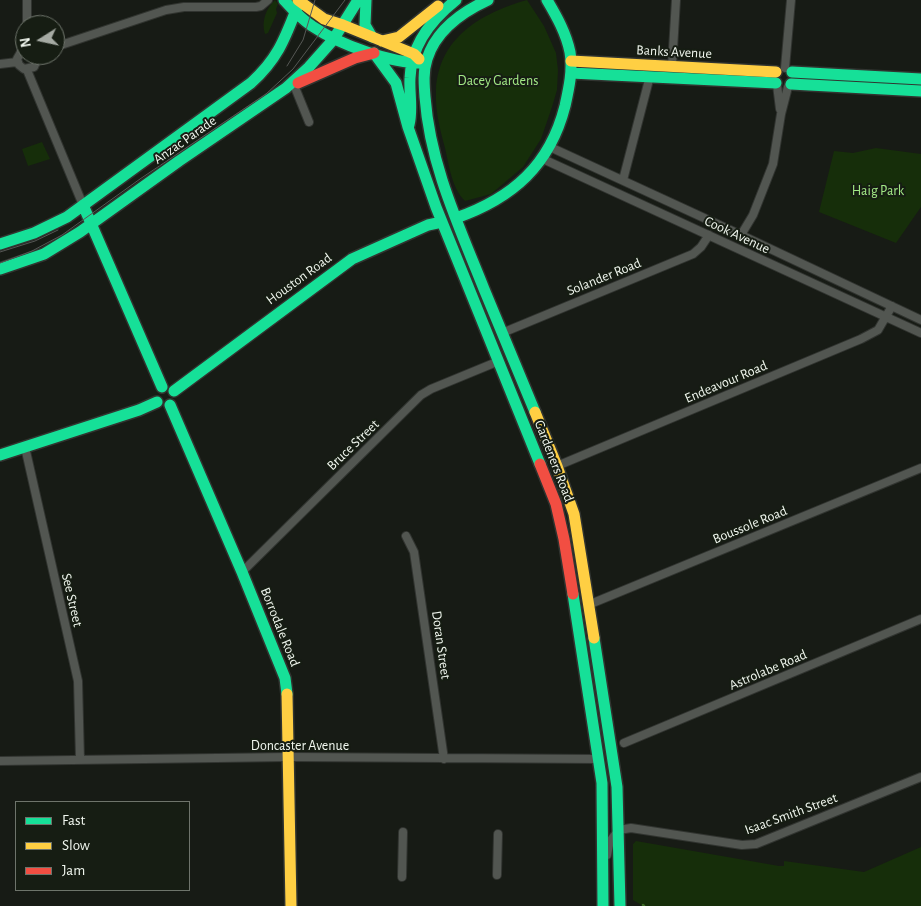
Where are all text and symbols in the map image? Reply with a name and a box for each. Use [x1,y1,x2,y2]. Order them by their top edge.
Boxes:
north arrow [15,15,65,65]
text: N [18,36,34,48]
street label: Banks Avenue [636,42,712,62]
park label: Dacey Gardens [458,73,538,89]
street label: Anzac Parade [150,112,220,168]
park label: Haig Park [852,183,904,199]
street label: Cook Avenue [702,213,772,257]
street label: Houston Road [263,250,335,308]
street label: Solander Road [564,254,644,300]
street label: Endeavour Road [682,357,770,407]
street label: Bruce Street [323,416,383,474]
street label: Gardeners Road [531,418,577,504]
street label: Boussole Road [710,502,790,548]
street label: See Street [58,572,86,628]
street label: Borrodale Road [257,585,303,669]
street label: Doran Street [428,610,454,680]
street label: Astrolabe Road [727,646,809,694]
street label: Doncaster Avenue [251,738,349,754]
street label: Isaac Smith Street [742,789,840,839]
legend [15,801,190,891]
text: Fast [62,813,85,828]
text: Slow [62,838,90,853]
text: Jam [62,863,85,878]

